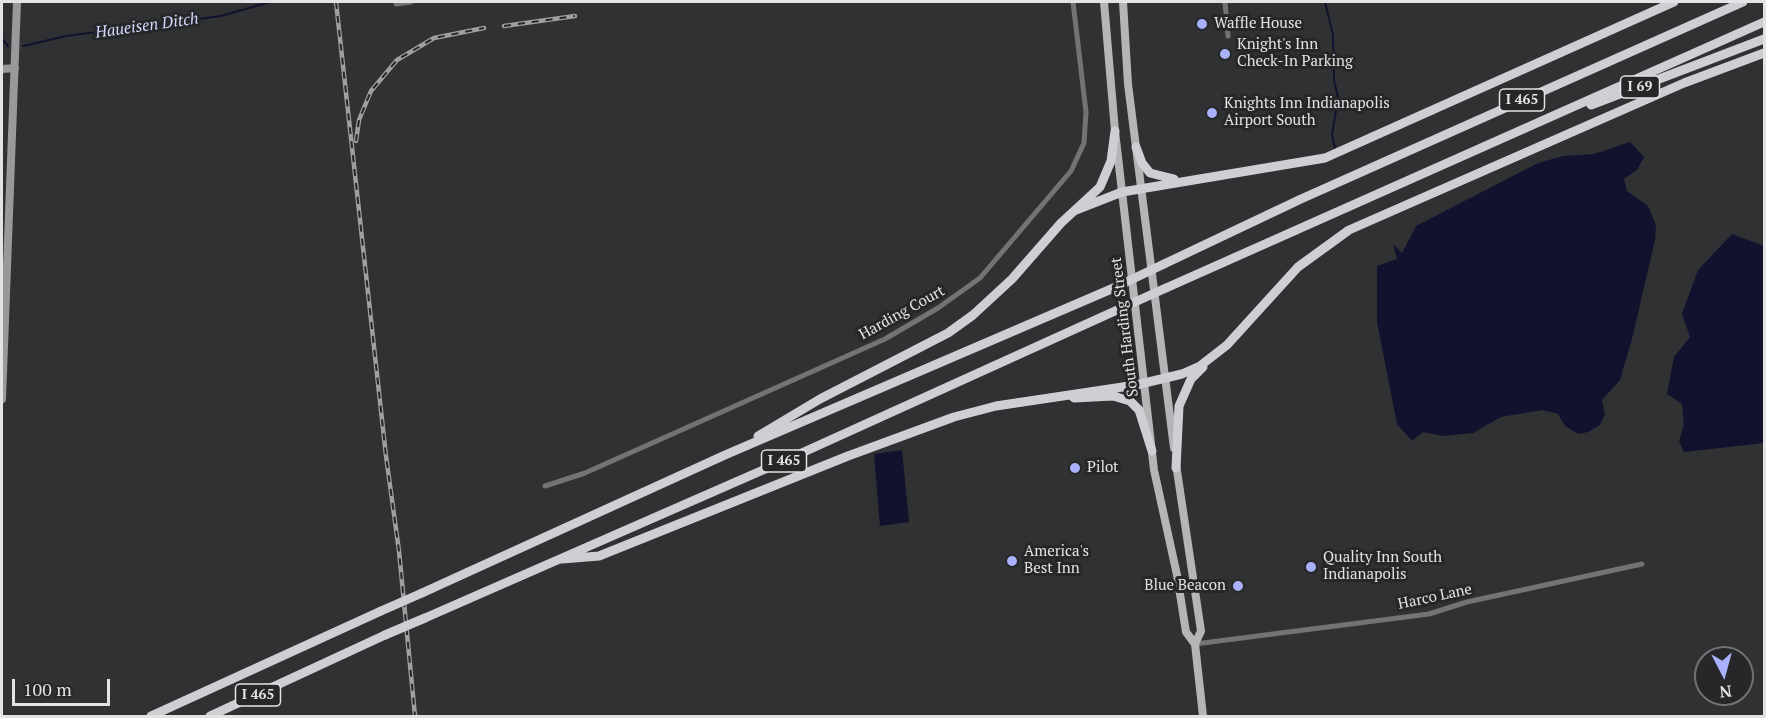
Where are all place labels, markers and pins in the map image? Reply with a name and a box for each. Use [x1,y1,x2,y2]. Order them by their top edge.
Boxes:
place label: Waffle House [1214,15,1302,33]
marker: Waffle House [1195,17,1209,31]
place label: Knight's Inn Check-In Parking [1237,36,1353,71]
marker: Knight's Inn Check-In Parking [1218,47,1232,61]
place label: Knights Inn Indianapolis Airport South [1224,95,1390,130]
marker: Knights Inn Indianapolis Airport South [1205,106,1219,120]
place label: Pilot [1087,459,1119,477]
marker: Pilot [1068,461,1082,475]
place label: America's Best Inn [1024,543,1089,578]
place label: Quality Inn South Indianapolis [1323,549,1442,584]
marker: America's Best Inn [1005,554,1019,568]
marker: Quality Inn South Indianapolis [1304,560,1318,574]
place label: Blue Beacon [1144,577,1226,595]
marker: Blue Beacon [1231,579,1245,593]

